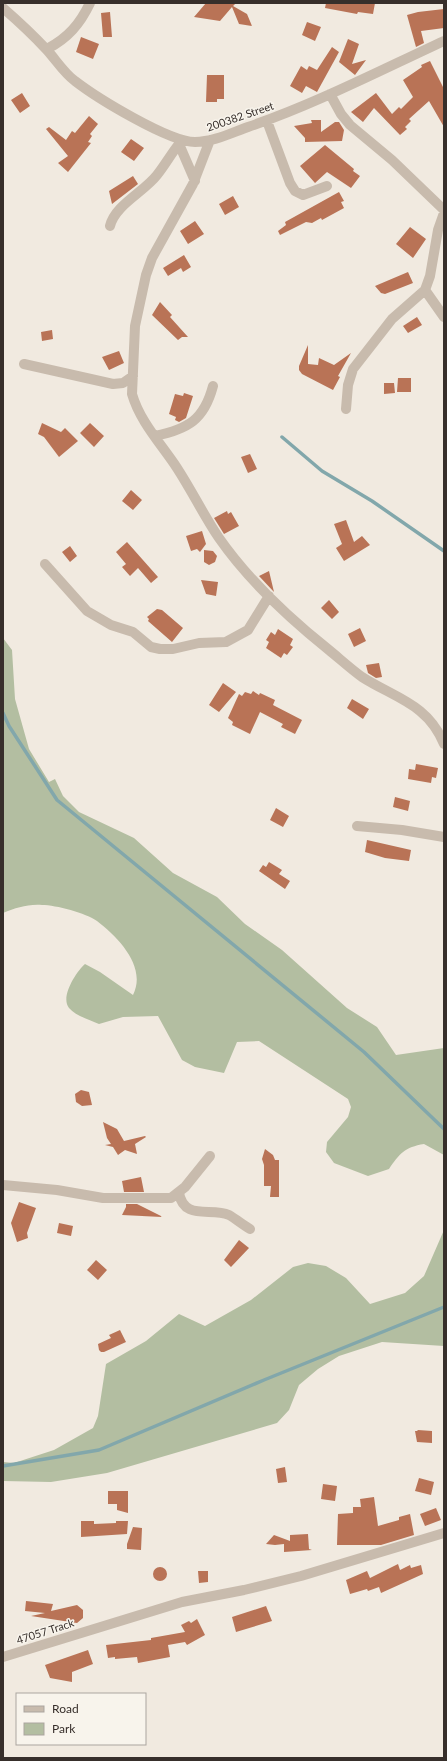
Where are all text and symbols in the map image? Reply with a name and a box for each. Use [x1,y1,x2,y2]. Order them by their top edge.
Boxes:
street label: 200382 Street [205,98,275,134]
street label: 47057 Track [15,1615,76,1646]
legend [16,1693,146,1745]
text: Road [52,1701,79,1716]
text: Park [52,1721,76,1736]

